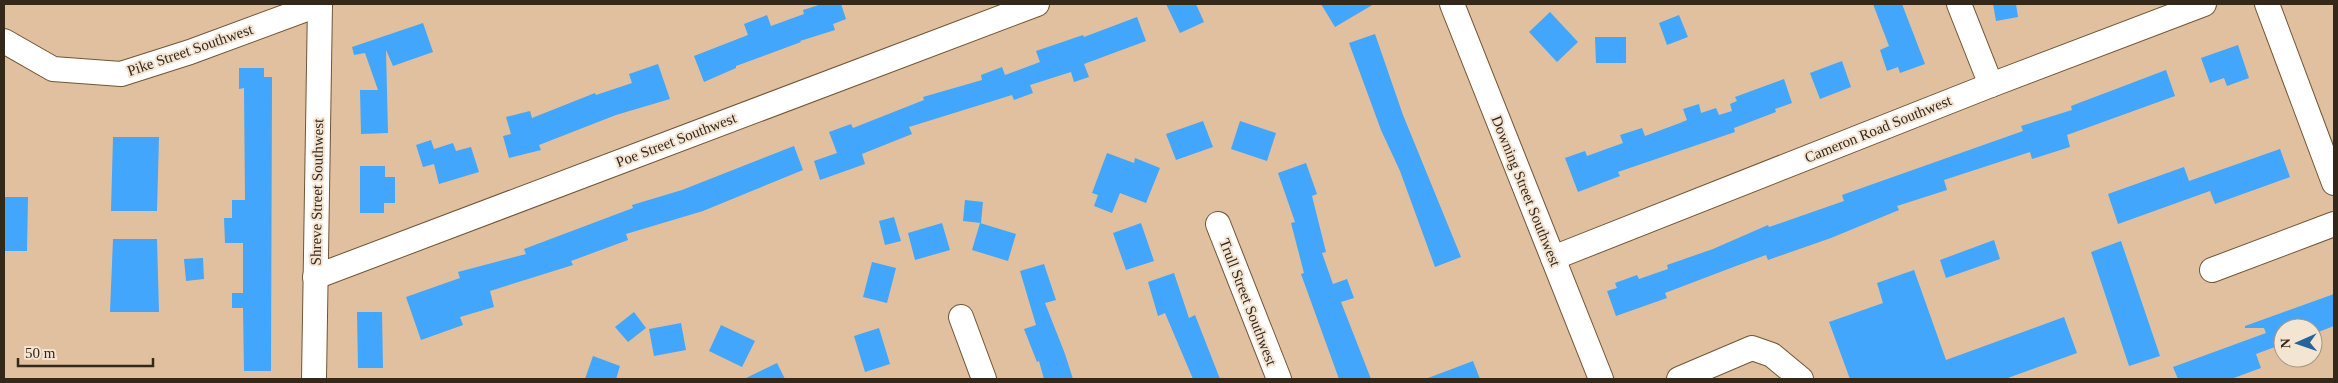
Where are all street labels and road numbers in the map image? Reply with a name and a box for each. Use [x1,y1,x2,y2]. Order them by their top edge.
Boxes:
street label: Pike Street Southwest [125,21,256,79]
street label: Cameron Road Southwest [1802,92,1954,166]
street label: Poe Street Southwest [614,109,739,170]
street label: Downing Street Southwest [1488,113,1564,269]
street label: Shreve Street Southwest [308,118,326,265]
street label: Trull Street Southwest [1216,236,1280,368]

